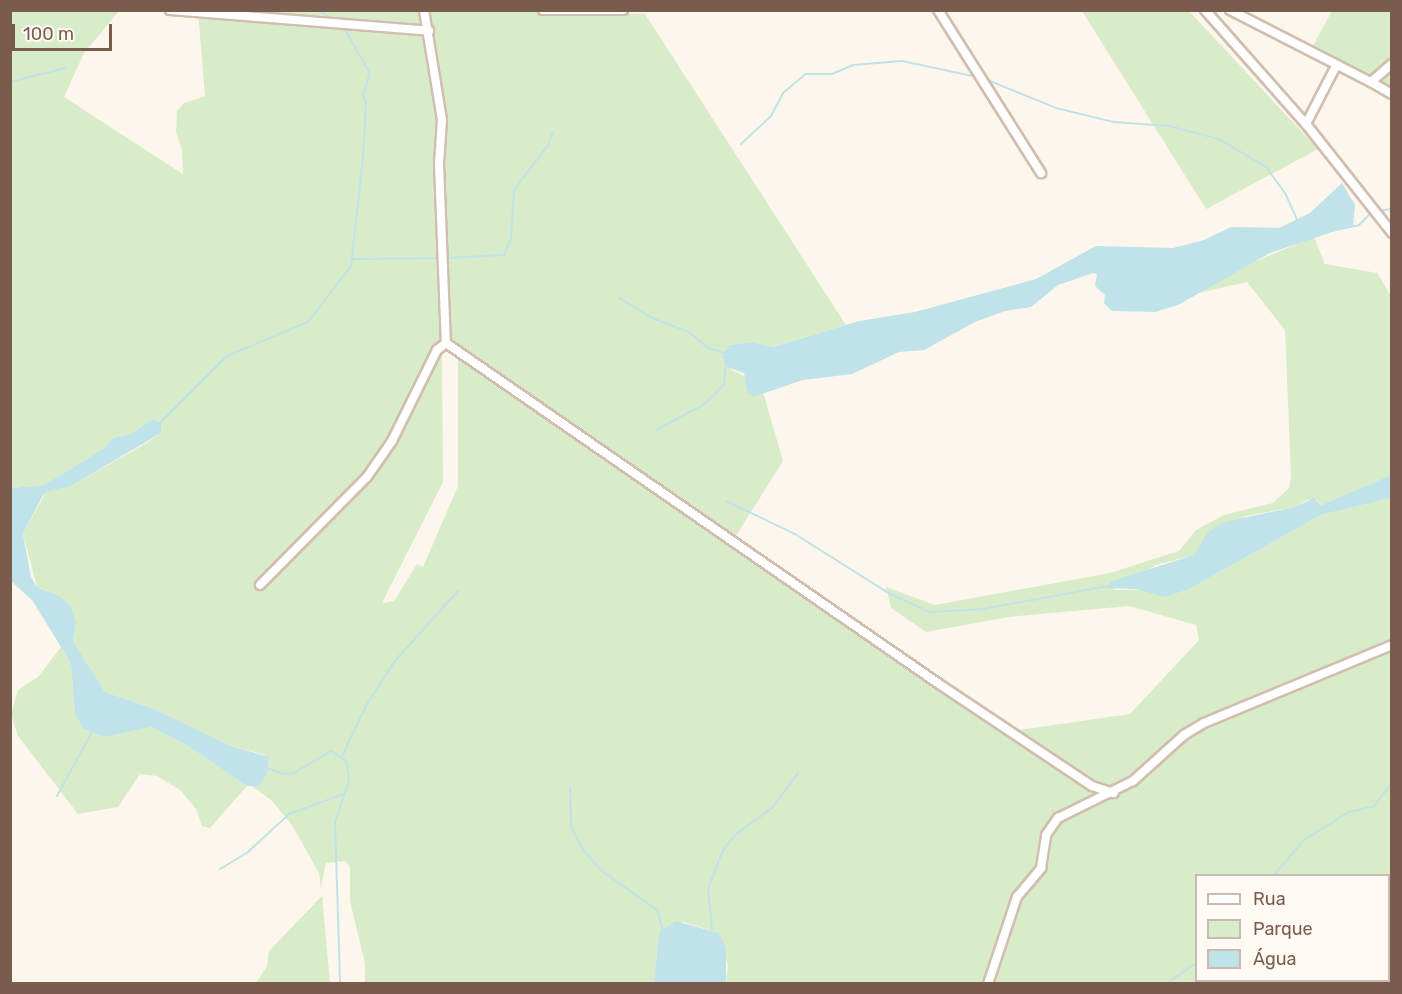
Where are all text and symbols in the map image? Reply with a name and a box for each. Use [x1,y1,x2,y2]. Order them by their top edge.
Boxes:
scale bar [15,12,116,50]
text: 100 m [23,23,74,45]
legend [1195,874,1390,982]
text: Rua [1253,888,1286,910]
text: Parque [1253,918,1313,940]
text: Água [1253,948,1296,970]

